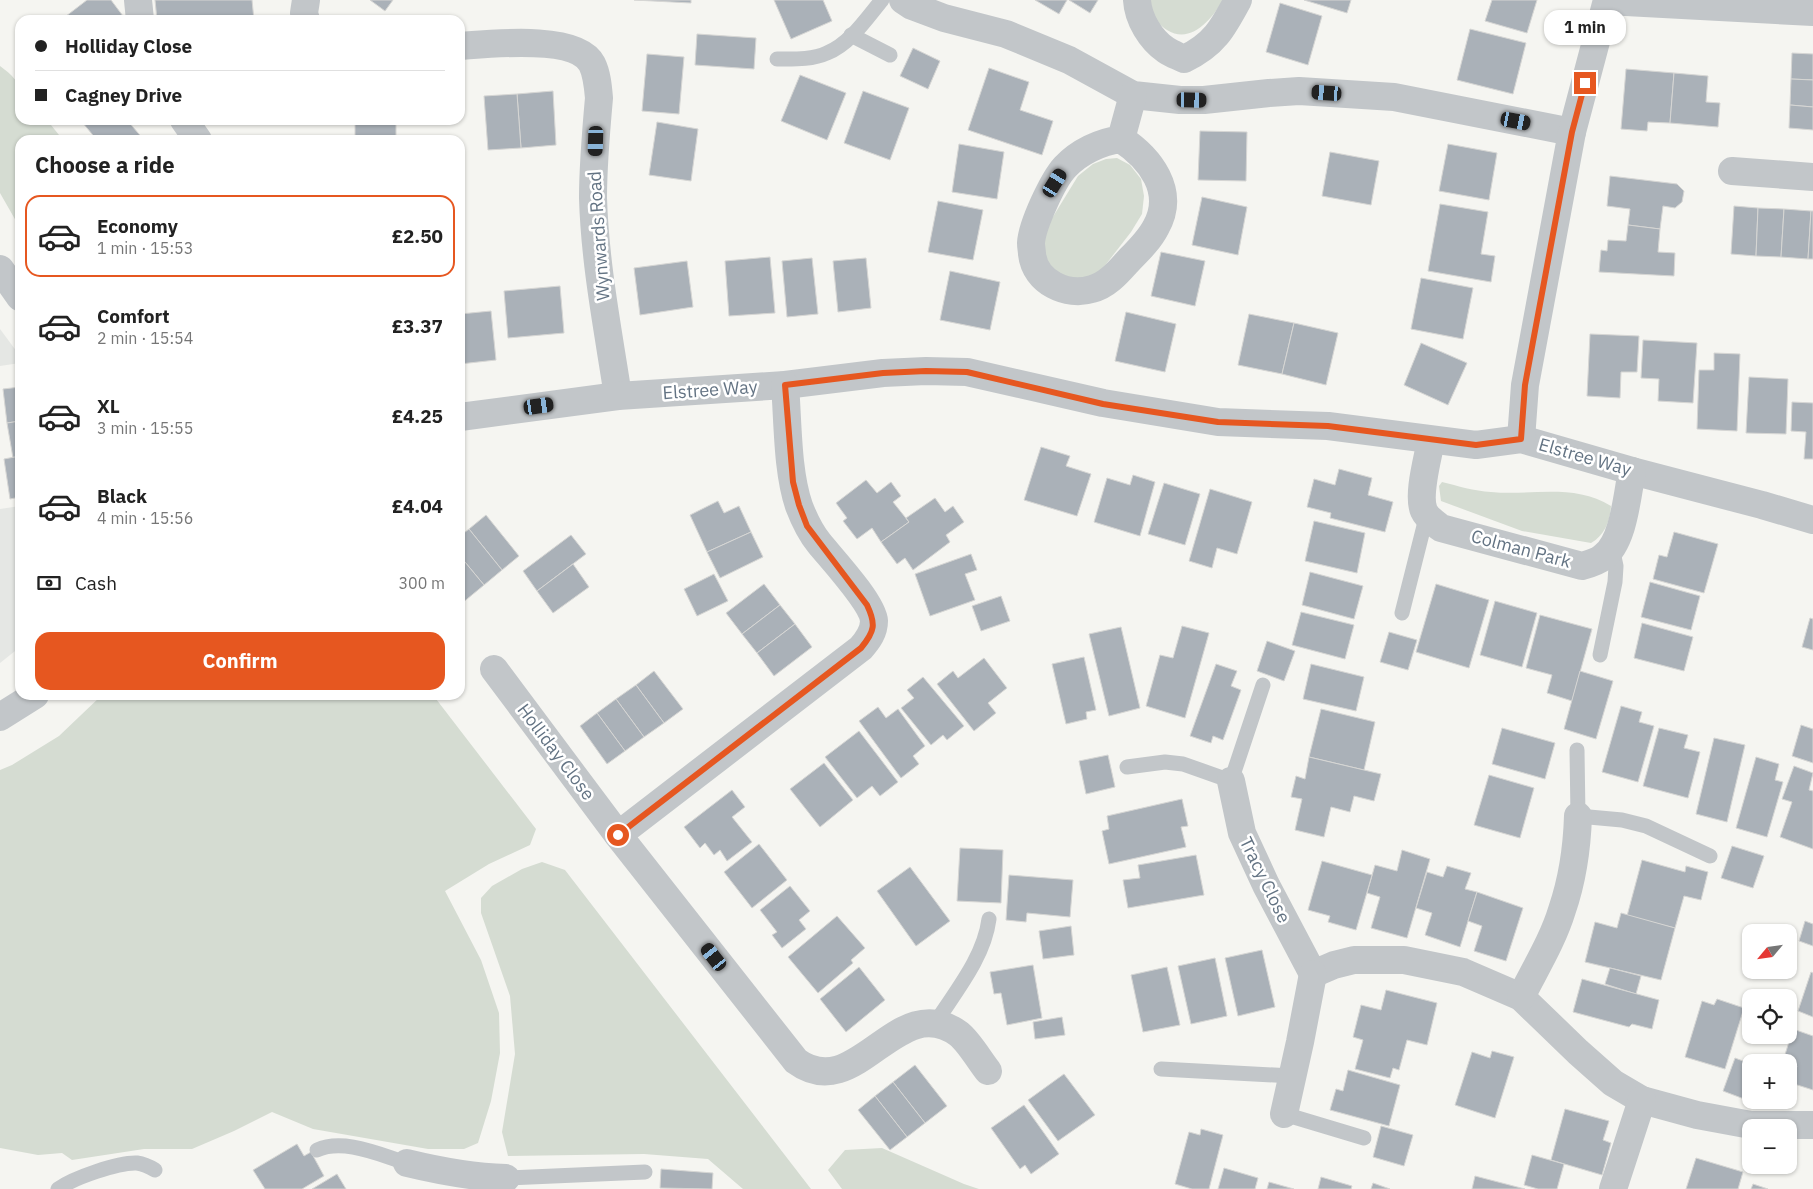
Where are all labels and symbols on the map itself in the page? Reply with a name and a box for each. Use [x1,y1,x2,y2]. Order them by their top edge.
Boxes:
callout: 1 min [1544,11,1626,46]
route end [1574,72,1596,94]
car [1311,84,1342,102]
car [1176,92,1207,108]
car [1499,111,1532,131]
car [587,126,604,156]
car [1040,166,1069,200]
street label: Wynwards Road [583,171,614,302]
street label: Elstree Way [662,375,758,404]
car [523,396,554,416]
street label: Elstree Way [1536,432,1634,481]
street label: Colman Park [1469,524,1574,573]
street label: Holliday Close [513,699,600,805]
route start [607,824,629,846]
street label: Tracy Close [1235,833,1296,927]
north arrow [1742,924,1798,979]
car [698,941,729,973]

